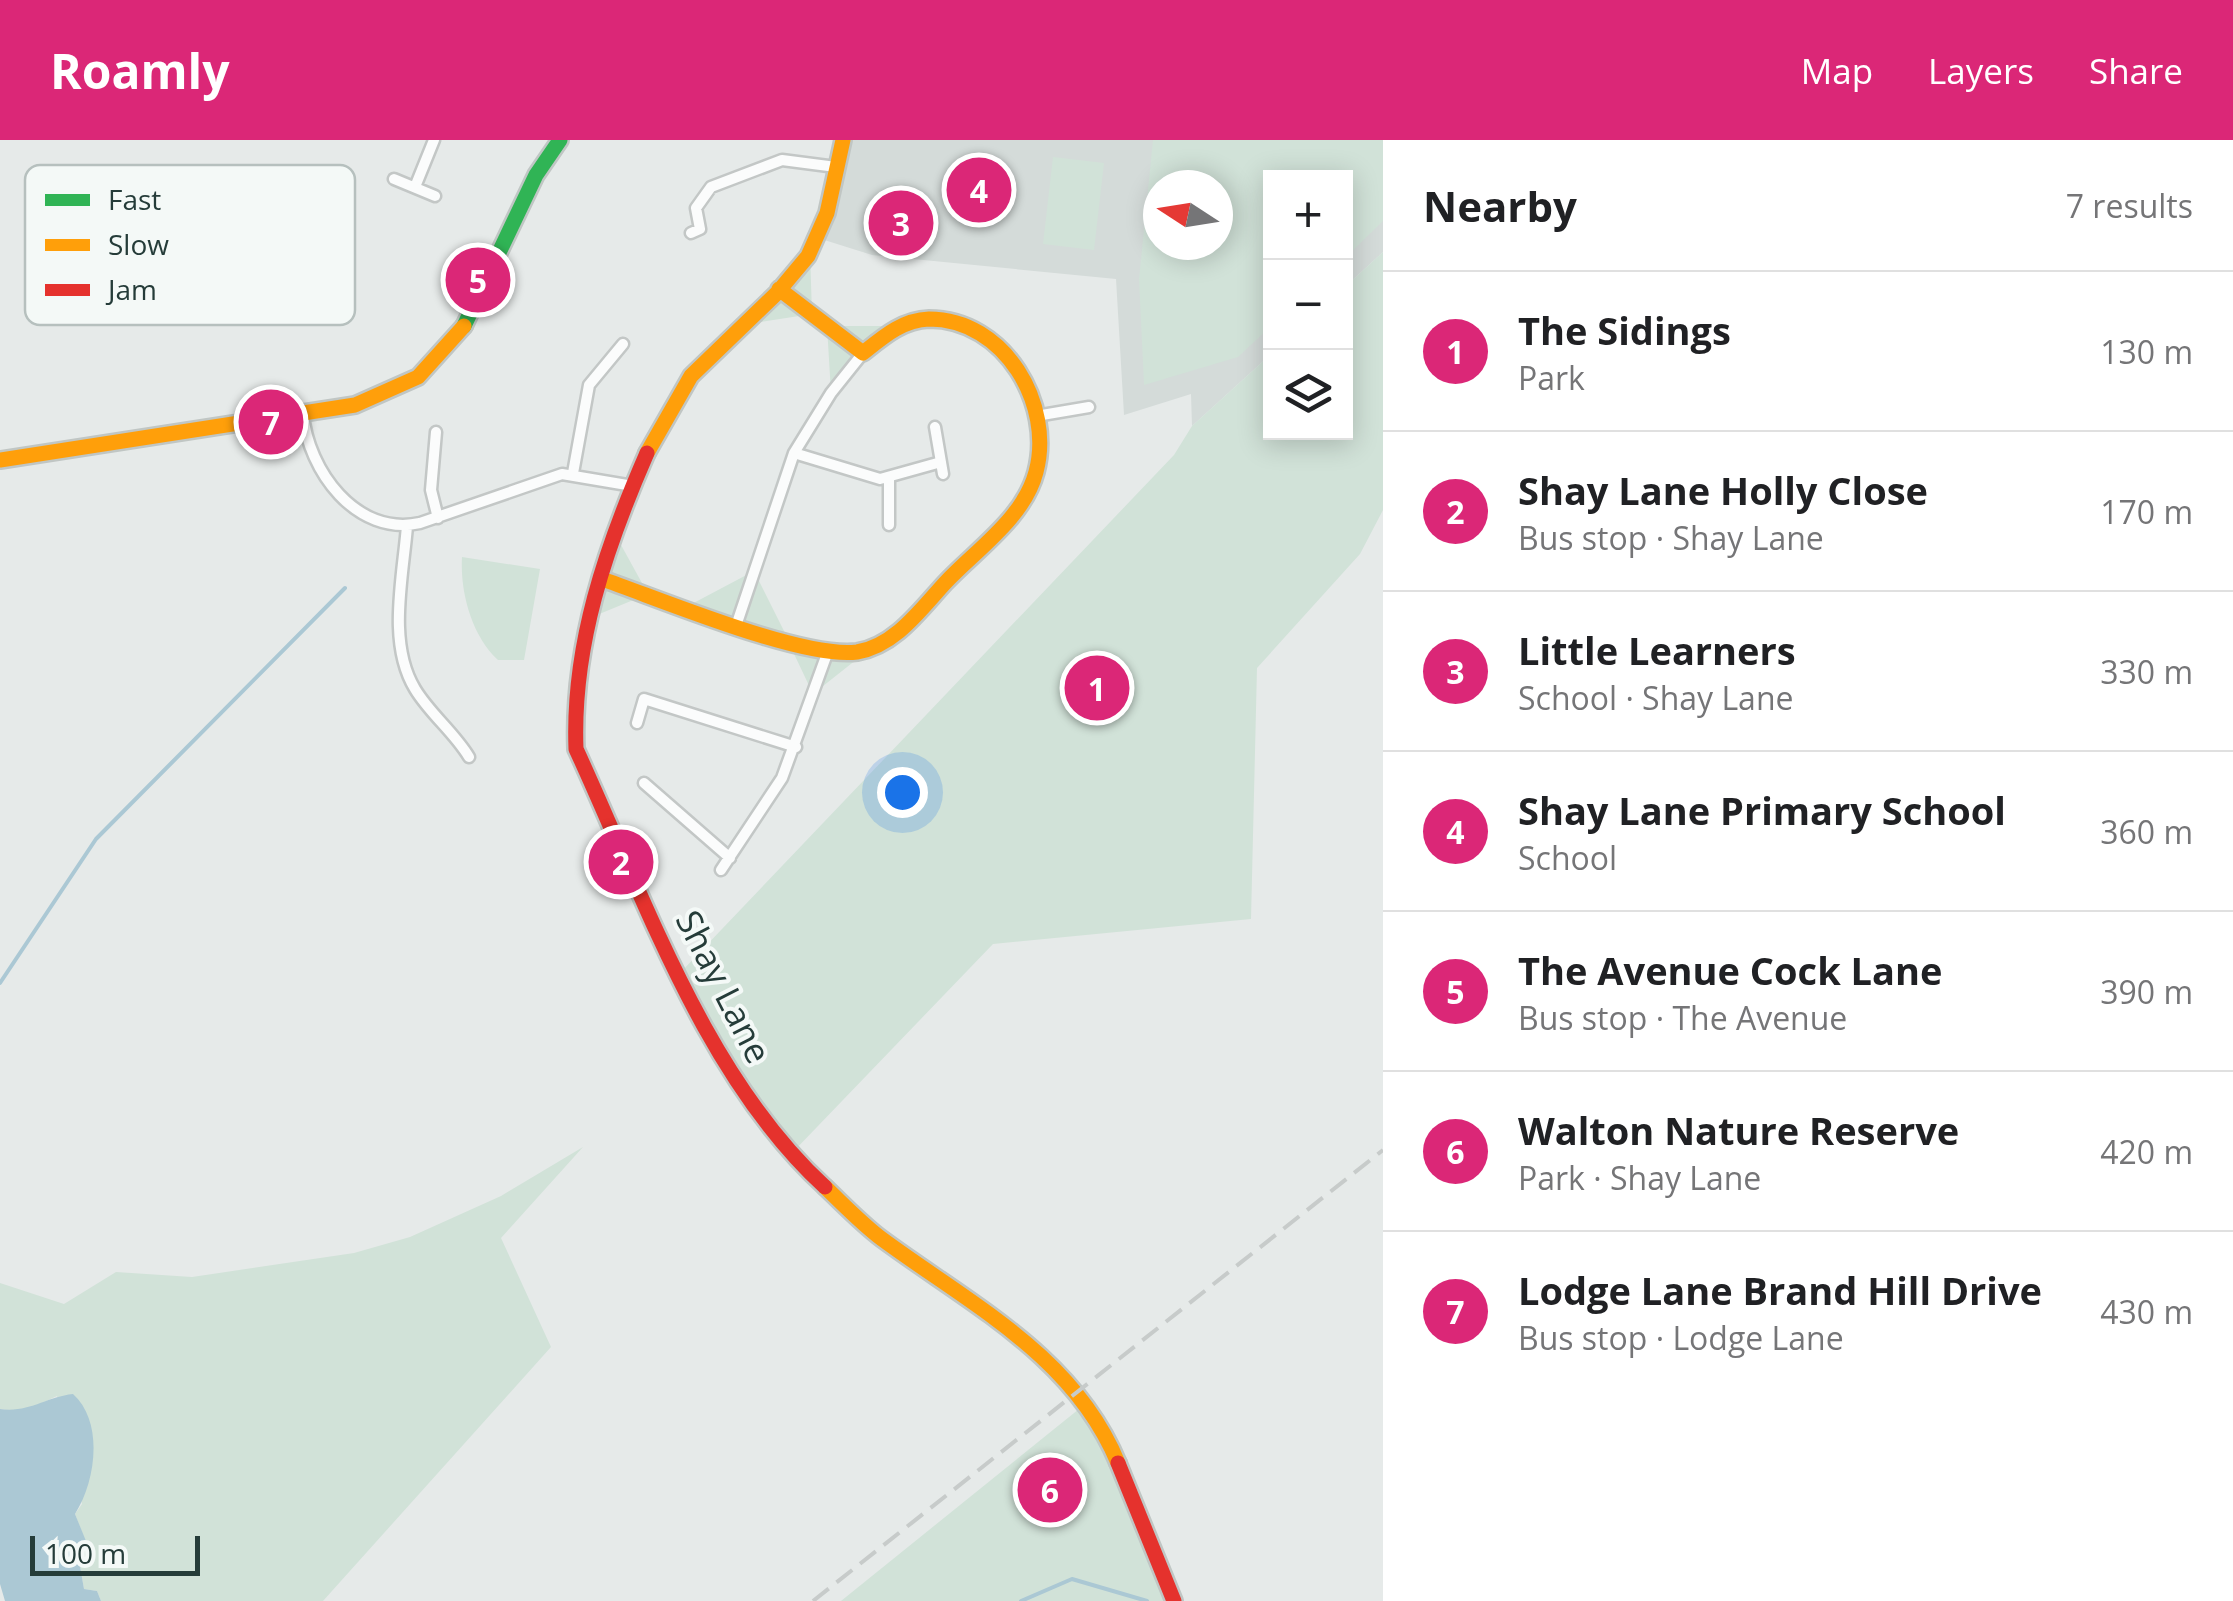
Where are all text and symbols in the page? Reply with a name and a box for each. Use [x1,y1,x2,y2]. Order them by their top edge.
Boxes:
text: Roamly [50,38,229,103]
text: Map [1801,47,1873,94]
text: Layers [1928,47,2034,94]
text: Share [2089,47,2183,94]
pin: 4 [946,152,1012,228]
legend [25,165,355,325]
north arrow [1143,170,1233,260]
map controls [1263,170,1353,440]
button: + [1263,170,1353,260]
text: Nearby [1423,177,1577,234]
text: Fast [108,180,161,218]
text: 7 results [2066,184,2193,227]
pin: 3 [868,186,934,260]
text: Slow [108,225,169,263]
pin: 5 [446,242,510,318]
button: − [1263,260,1353,350]
text: Jam [105,270,157,308]
text: The Sidings [1518,304,1731,356]
text: 1 [1446,330,1465,373]
text: 130 m [2100,330,2193,373]
button: layers [1263,350,1353,440]
text: Park [1518,356,1585,399]
pin: 7 [238,384,304,460]
text: Shay Lane Holly Close [1518,464,1928,516]
text: 2 [1446,490,1465,533]
text: 170 m [2100,490,2193,533]
text: Bus stop · Shay Lane [1518,516,1824,559]
text: Little Learners [1518,624,1796,676]
pin: 1 [1064,650,1130,726]
text: 3 [1446,650,1465,693]
text: 330 m [2100,650,2193,693]
text: School · Shay Lane [1518,676,1793,719]
your location [877,767,928,818]
text: Shay Lane Primary School [1518,784,2006,836]
text: 4 [1446,810,1465,853]
text: 360 m [2100,810,2193,853]
pin: 2 [588,824,654,900]
text: School [1518,836,1617,879]
street label: Shay Lane [666,902,783,1071]
text: The Avenue Cock Lane [1518,944,1942,996]
text: 5 [1446,970,1465,1013]
text: 390 m [2100,970,2193,1013]
text: Bus stop · The Avenue [1518,996,1847,1039]
text: Walton Nature Reserve [1518,1104,1959,1156]
text: 6 [1446,1130,1465,1173]
text: 420 m [2100,1130,2193,1173]
text: Park · Shay Lane [1518,1156,1761,1199]
text: Lodge Lane Brand Hill Drive [1518,1264,2042,1316]
text: 7 [1446,1290,1465,1333]
text: 430 m [2100,1290,2193,1333]
text: Bus stop · Lodge Lane [1518,1316,1844,1359]
pin: 6 [1018,1452,1082,1528]
scale bar [30,1531,200,1576]
text: 100 m [45,1534,126,1572]

